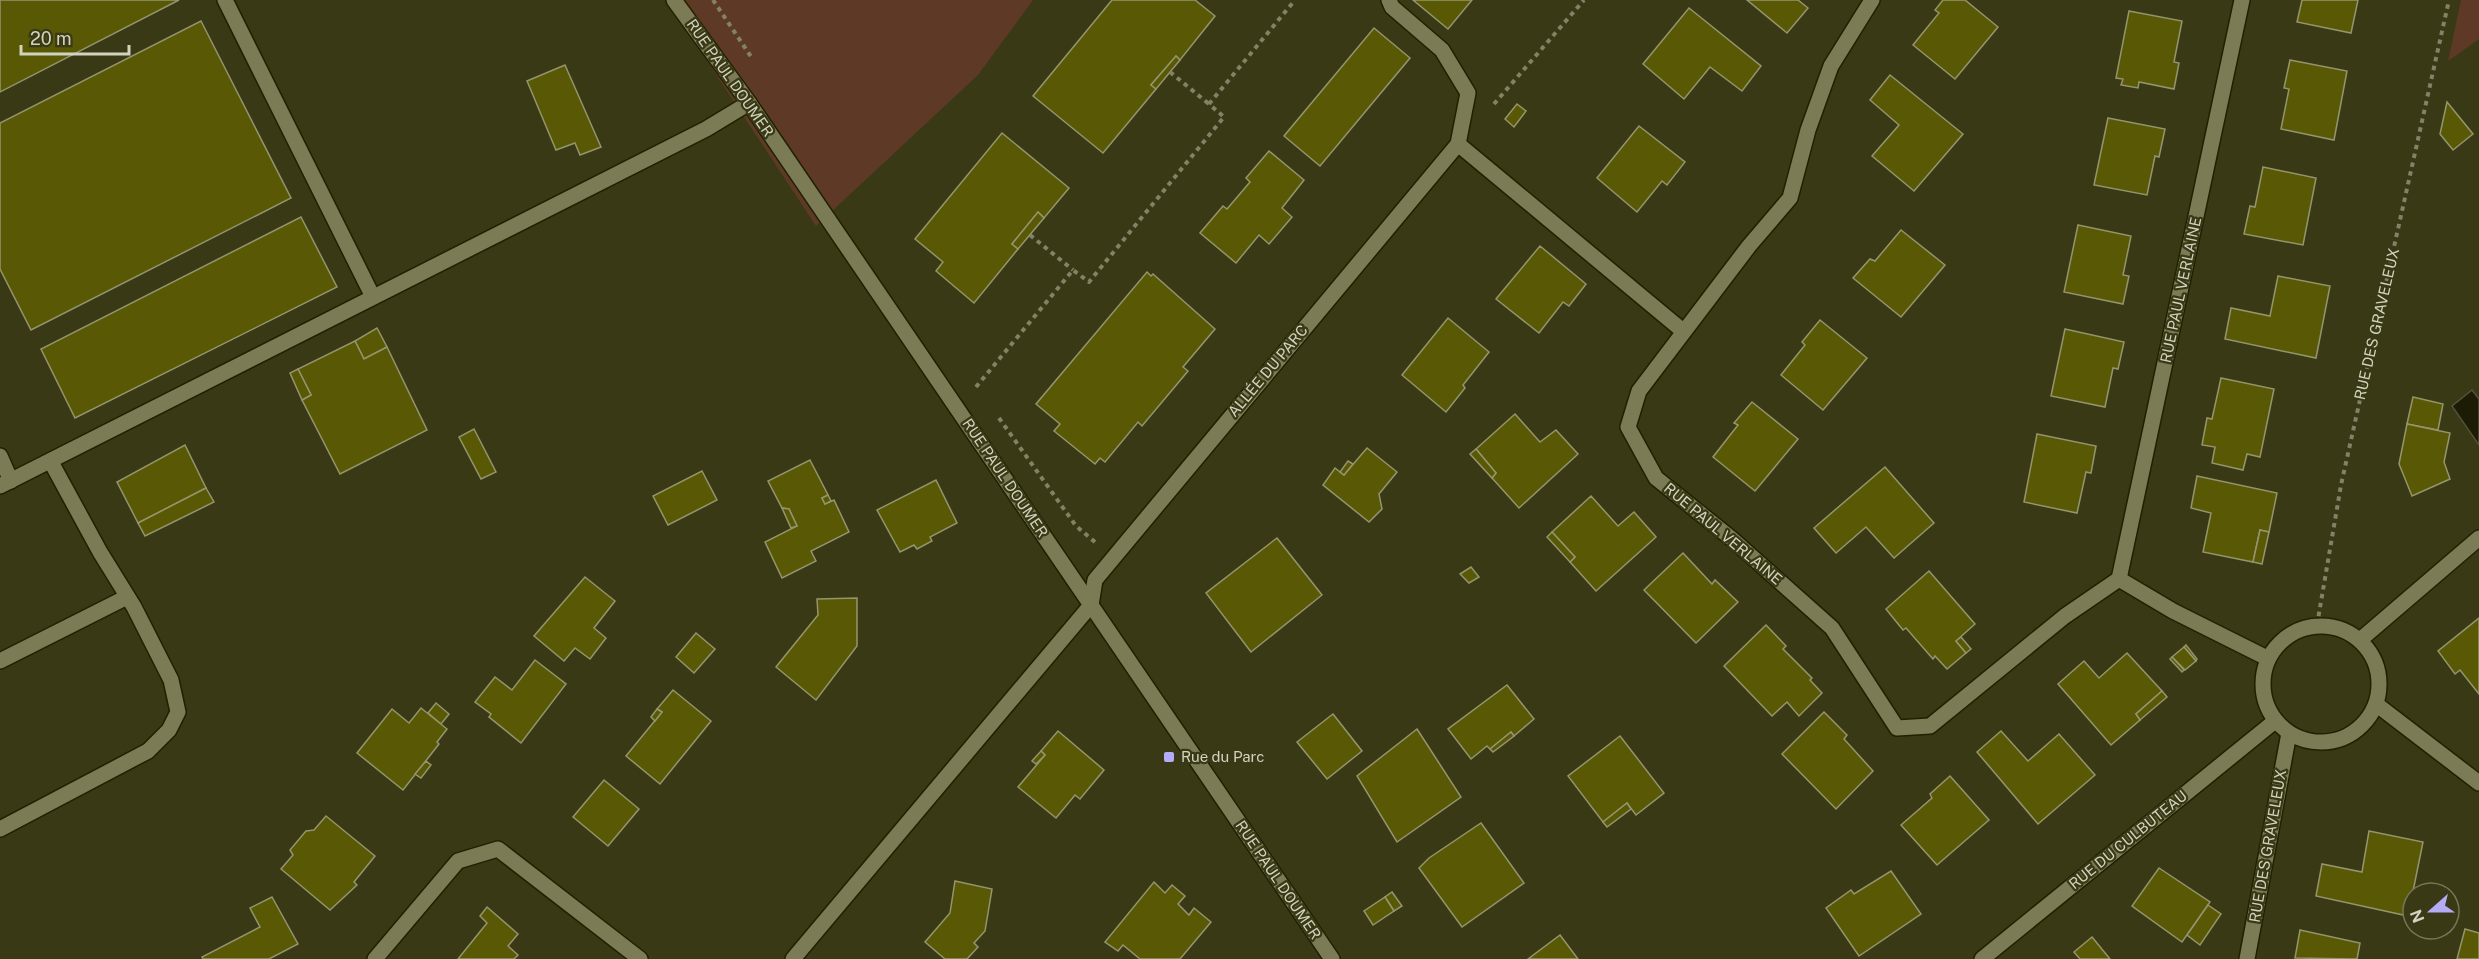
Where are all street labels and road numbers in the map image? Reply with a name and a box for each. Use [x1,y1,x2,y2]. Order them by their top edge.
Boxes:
street label: RUE PAUL DOUMER [683,16,777,140]
street label: RUE PAUL VERLAINE [2157,215,2204,364]
street label: RUE DES GRAVELEUX [2351,246,2402,401]
street label: ALLÉE DU PARC [1224,321,1311,420]
street label: RUE PAUL DOUMER [959,415,1051,540]
street label: RUE PAUL VERLAINE [1661,479,1786,588]
street label: RUE DES GRAVELEUX [2246,768,2289,924]
street label: RUE DU CULBUTEAU [2065,787,2190,892]
street label: RUE PAUL DOUMER [1232,817,1324,942]

